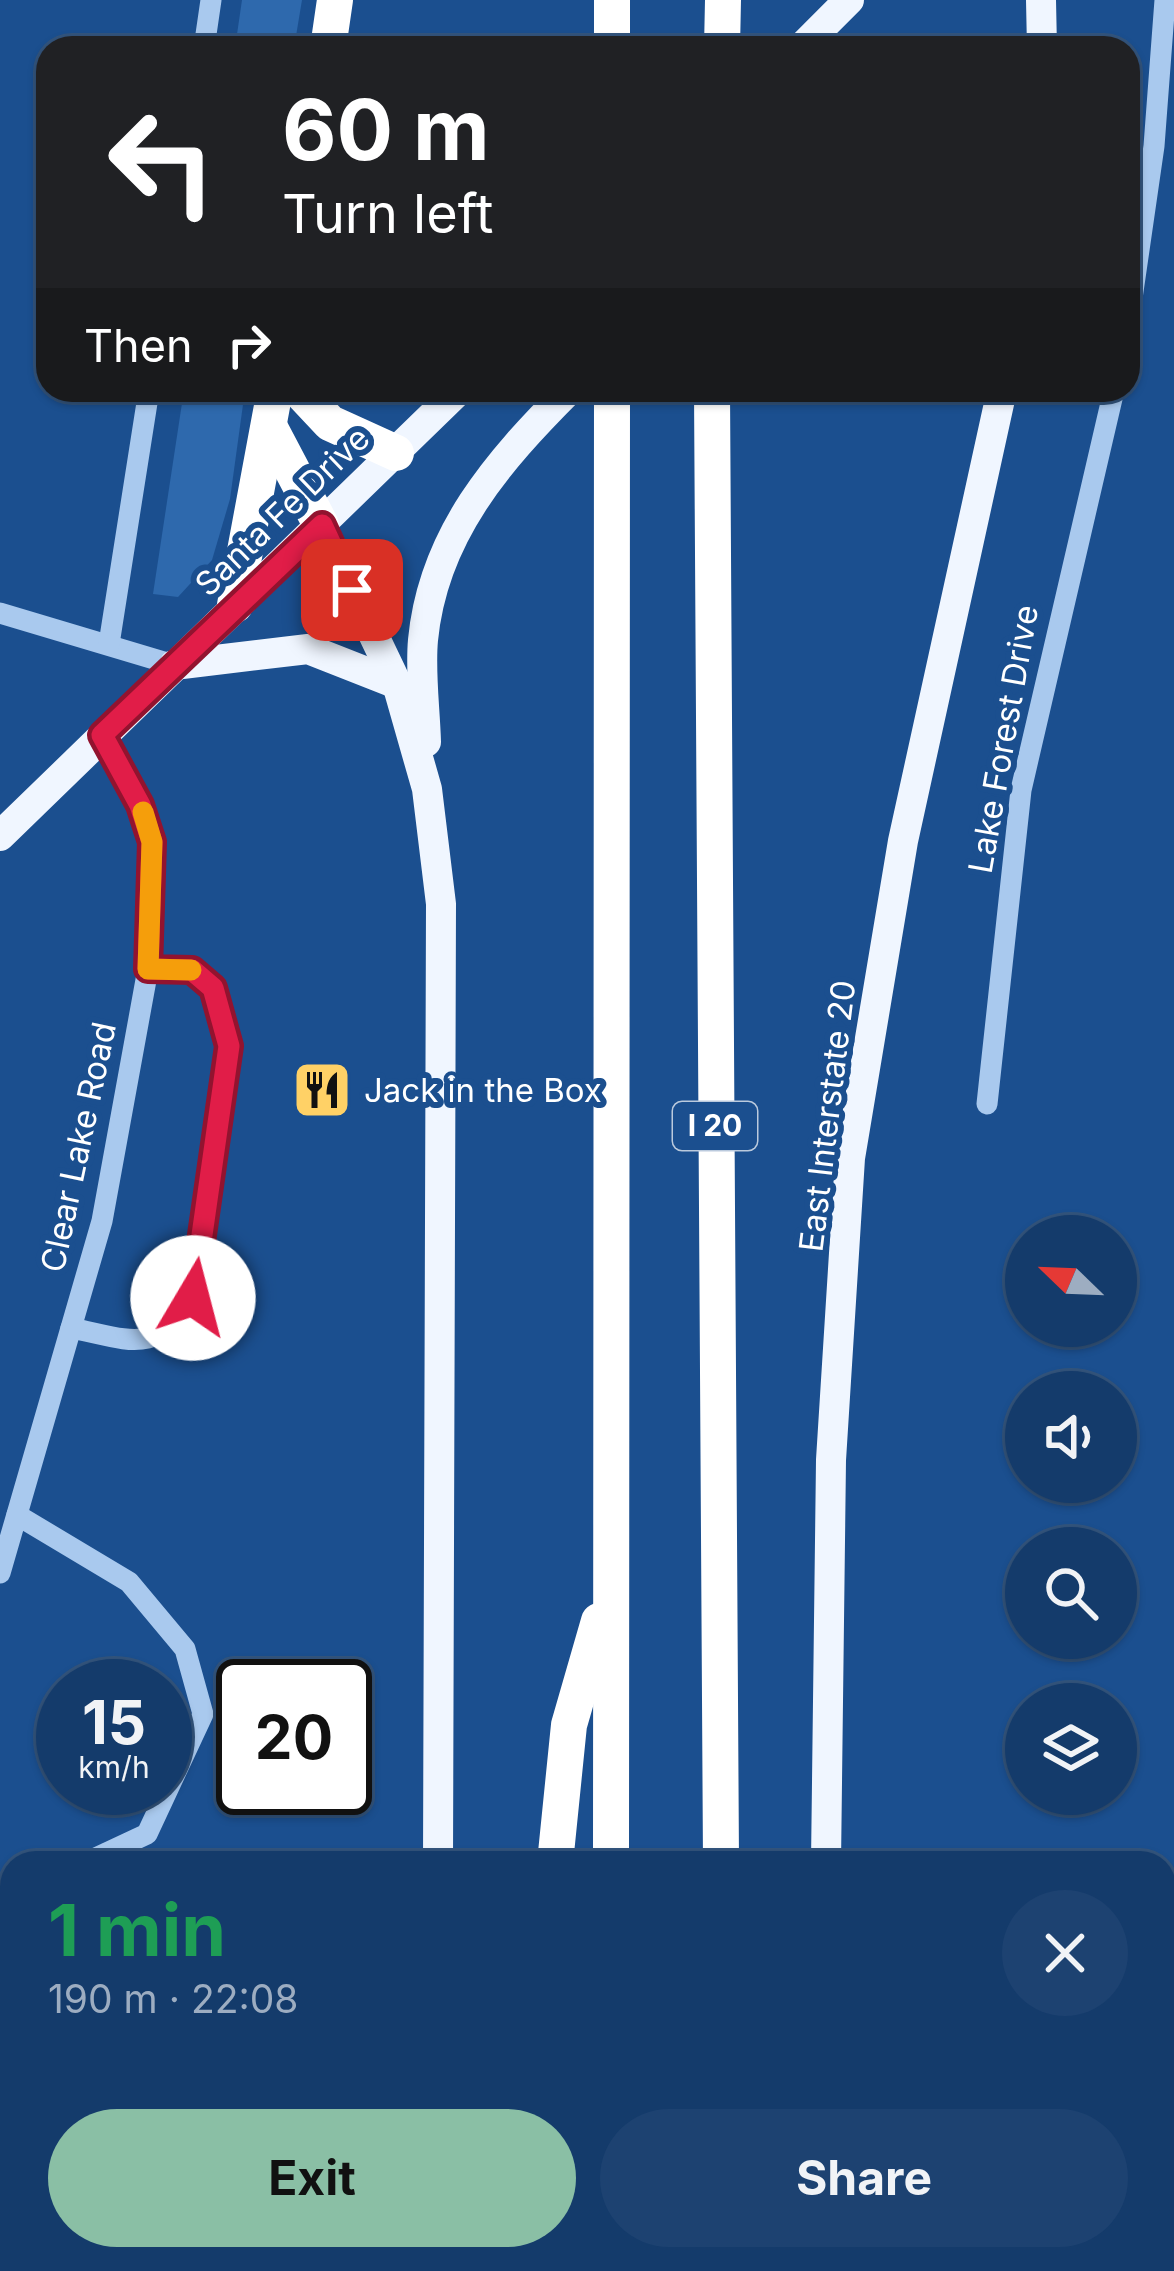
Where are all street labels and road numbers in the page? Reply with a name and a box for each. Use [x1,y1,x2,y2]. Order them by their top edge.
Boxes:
street label: Santa Fe Drive [187,418,377,604]
street label: Lake Forest Drive [960,602,1046,876]
street label: East Interstate 20 [791,978,863,1254]
street label: Clear Lake Road [32,1018,124,1276]
road number: I 20 [673,1102,757,1150]

